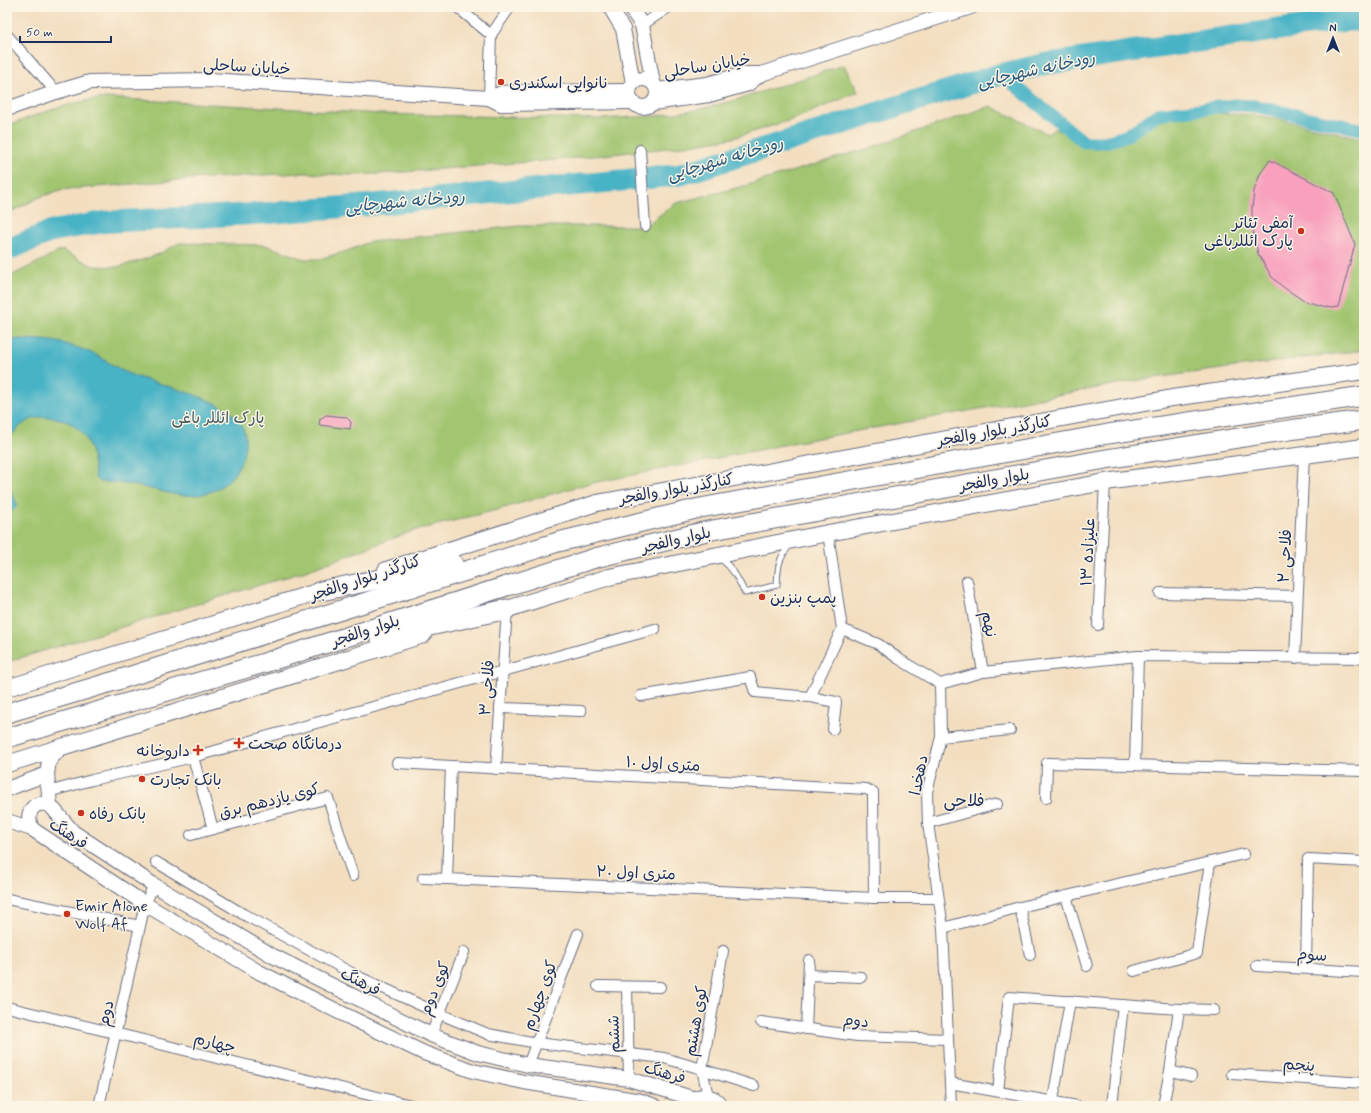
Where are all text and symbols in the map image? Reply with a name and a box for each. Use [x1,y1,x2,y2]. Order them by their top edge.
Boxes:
scale bar [20,18,111,44]
north arrow [1313,18,1353,58]
text: N [1329,22,1337,36]
text: 50 m [26,25,53,41]
water label: رودخانه شهرچایی [975,47,1098,93]
street label: خیابان ساحلی [662,49,752,84]
street label: خیابان ساحلی [203,55,291,80]
place label: نانوایی اسکندری [509,73,608,94]
marker: نانوایی اسکندری [496,77,506,87]
water label: رودخانه شهرچایی [665,132,786,186]
water label: رودخانه شهرچایی [344,186,466,218]
place label: آمفی تئاتر پارک ائللرباغی [1204,213,1294,252]
marker: آمفی تئاتر پارک ائللرباغی [1296,226,1306,236]
park label: پارک ائللر باغی [171,408,265,429]
street label: کنارگذر بلوار والفجر [933,411,1053,452]
street label: بلوار والفجر [956,464,1031,497]
street label: کنارگذر بلوار والفجر [615,469,735,510]
street label: ۱۳ علیزاده [1076,517,1101,587]
street label: بلوار والفجر [637,522,713,559]
street label: فلاحی ۲ [1274,529,1297,583]
street label: کنارگذر بلوار والفجر [305,550,424,607]
place label: پمپ بنزین [770,588,837,609]
marker: پمپ بنزین [757,592,767,602]
street label: بلوار والفجر [327,610,402,653]
street label: نهم [975,610,1001,639]
street label: فلاحی ۳ [475,659,500,717]
place label: درمانگاه صحت [248,734,342,755]
marker: درمانگاه صحت [233,737,245,749]
place label: داروخانه [137,741,190,762]
marker: داروخانه [193,745,203,755]
street label: ۱۰ متری اول [625,752,701,777]
street label: دهخدا [905,753,934,797]
place label: بانک تجارت [150,770,222,791]
marker: بانک تجارت [137,774,147,784]
street label: کوی یازدهم برق [217,779,322,825]
district label: فلاحی [943,790,985,812]
place label: بانک رفاه [89,804,146,825]
marker: بانک رفاه [76,808,86,818]
street label: فرهنگ [45,814,92,855]
street label: ۲۰ متری اول [596,862,676,885]
place label: Emir Alone Wolf Af [75,896,148,935]
marker: Emir Alone Wolf Af [62,909,72,919]
street label: سوم [1296,944,1328,968]
street label: کوی دوم [415,958,457,1019]
street label: کوی چهارم [518,958,564,1034]
street label: فرهنگ [337,963,384,1001]
street label: کوی هشتم [680,984,714,1058]
street label: دوم [93,998,121,1029]
street label: دوم [842,1010,870,1034]
street label: ششم [603,1015,627,1053]
street label: چهارم [191,1028,238,1060]
street label: پنجم [1282,1054,1316,1078]
street label: فرهنگ [641,1057,688,1089]

